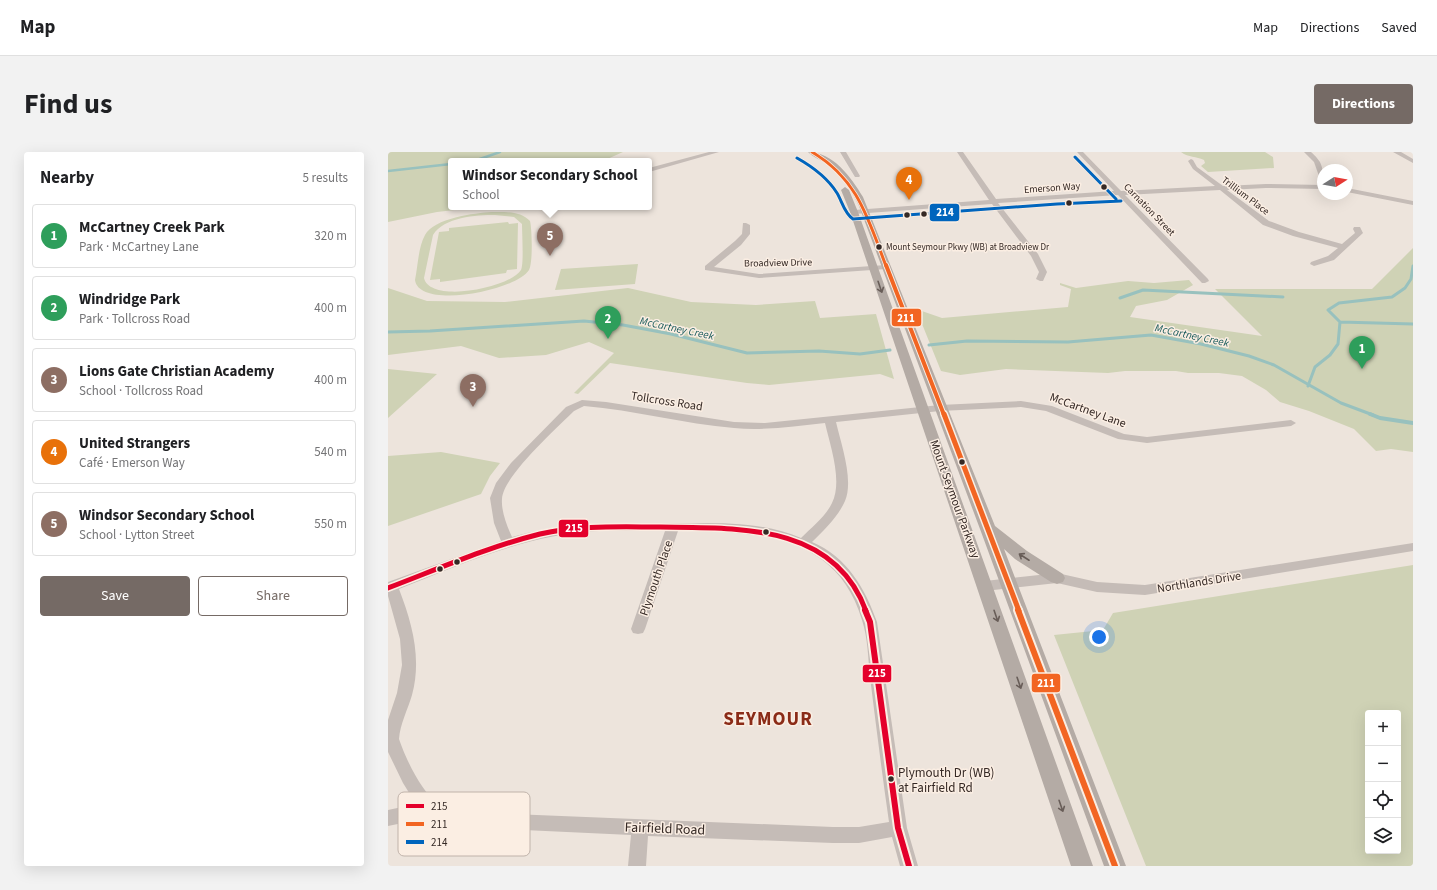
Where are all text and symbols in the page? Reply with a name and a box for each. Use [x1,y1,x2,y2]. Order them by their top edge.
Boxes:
text: Map [20,14,55,41]
text: Map [1253,18,1278,38]
text: Directions [1300,18,1359,38]
text: Saved [1381,18,1417,38]
text: Find us [24,84,112,124]
button: Directions [1314,84,1413,124]
popup [448,158,652,210]
north arrow [1317,164,1353,200]
text: Windsor Secondary School [462,165,638,186]
text: Nearby [40,166,94,190]
pin: 4 [896,167,922,200]
text: 5 results [303,169,348,187]
street label: Trillium Place [1219,173,1272,218]
street label: Emerson Way [1023,179,1081,197]
street label: Carnation Street [1120,180,1178,240]
unlabelled marker [1099,182,1109,192]
text: School [462,186,500,204]
unlabelled marker [1064,198,1074,208]
line badge: 214 [929,203,960,222]
text: 214 [936,205,954,220]
unlabelled marker [919,209,929,219]
unlabelled marker [902,210,912,220]
text: McCartney Creek Park [79,217,225,238]
pin: 5 [537,223,563,256]
text: 1 [51,227,57,245]
text: 320 m [314,227,347,245]
text: Park · McCartney Lane [79,238,199,256]
place label: Mount Seymour Pkwy (WB) at Broadview Dr [886,241,1050,254]
marker: Mount Seymour Pkwy (WB) at Broadview Dr [874,242,884,252]
street label: Broadview Drive [744,255,812,271]
one-way arrow [876,280,884,292]
text: Windridge Park [79,289,180,310]
text: 2 [51,299,57,317]
text: 400 m [314,299,347,317]
pin: 2 [595,306,621,339]
line badge: 211 [891,308,922,327]
text: Park · Tollcross Road [79,310,190,328]
text: 211 [897,311,915,326]
water label: McCartney Creek [638,313,716,344]
water label: McCartney Creek [1153,320,1231,351]
pin: 1 [1349,336,1375,369]
text: Lions Gate Christian Academy [79,361,274,382]
text: 3 [51,371,57,389]
text: 400 m [314,371,347,389]
pin: 3 [460,374,486,407]
text: School · Tollcross Road [79,382,203,400]
street label: Tollcross Road [630,387,704,416]
street label: McCartney Lane [1047,389,1129,432]
text: United Strangers [79,433,190,454]
street label: Mount Seymour Parkway [925,438,984,561]
text: 4 [51,443,57,461]
text: 540 m [314,443,347,461]
text: Café · Emerson Way [79,454,185,472]
unlabelled marker [957,457,967,467]
text: Windsor Secondary School [79,505,254,526]
text: 5 [51,515,57,533]
text: 550 m [314,515,347,533]
line badge: 215 [558,519,589,538]
text: 215 [565,521,583,536]
text: School · Lytton Street [79,526,194,544]
unlabelled marker [761,527,771,537]
street label: Plymouth Place [636,538,677,618]
one-way arrow [1019,553,1030,561]
unlabelled marker [452,557,462,567]
unlabelled marker [435,564,445,574]
street label: Northlands Drive [1156,567,1242,598]
button: Save [40,576,190,616]
button: Share [198,576,348,616]
one-way arrow [992,610,1000,622]
your location [1089,627,1109,647]
line badge: 215 [862,664,892,683]
text: 215 [868,666,886,681]
line badge: 211 [1031,673,1061,693]
one-way arrow [1015,676,1023,688]
text: 211 [1037,676,1055,691]
district label: SEYMOUR [723,706,813,733]
map controls [1365,710,1401,854]
button: + [1365,710,1401,746]
button: − [1365,746,1401,782]
place label: Plymouth Dr (WB) at Fairfield Rd [898,764,995,797]
marker: Plymouth Dr (WB) at Fairfield Rd [886,774,896,784]
button: locate [1365,782,1401,818]
legend [398,792,530,856]
text: 215 [431,799,447,814]
one-way arrow [1058,799,1065,812]
text: 211 [431,817,447,832]
street label: Fairfield Road [624,818,706,840]
button: layers [1365,818,1401,854]
text: 214 [431,835,448,850]

